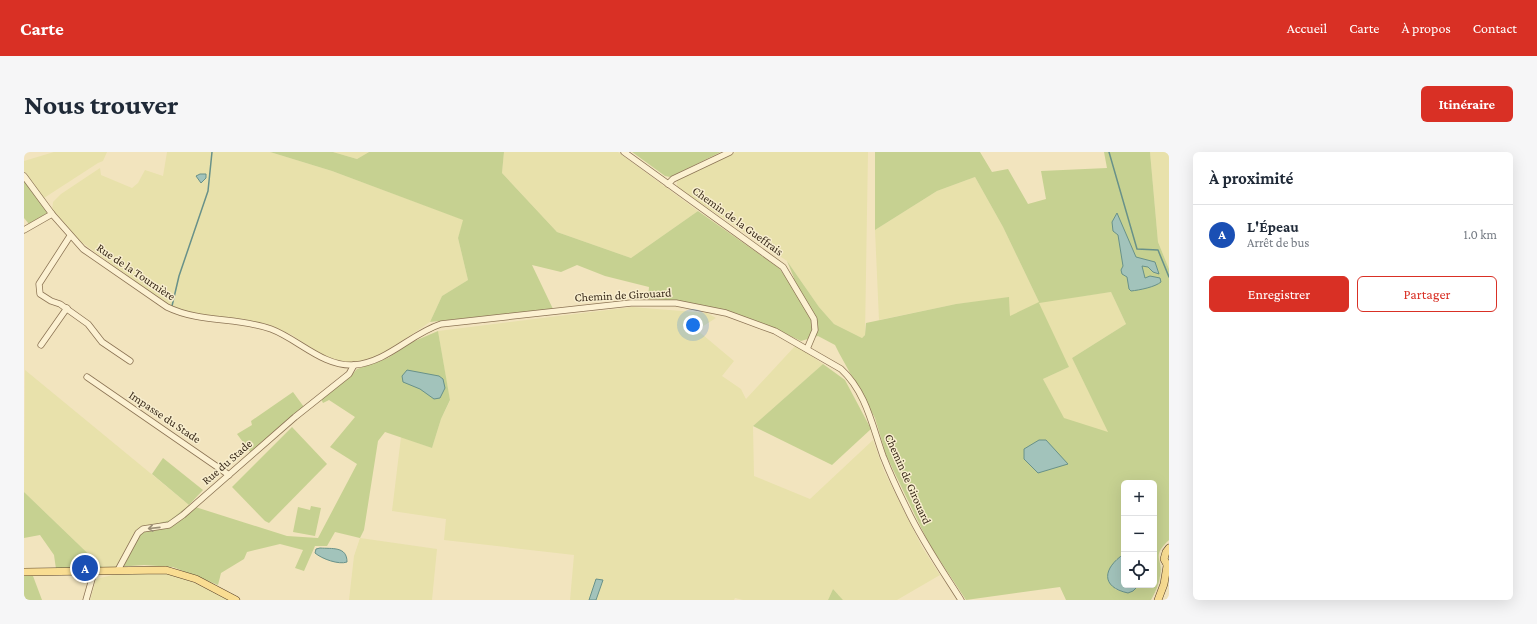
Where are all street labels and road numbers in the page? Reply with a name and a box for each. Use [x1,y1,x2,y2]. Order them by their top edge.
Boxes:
street label: Chemin de la Gueffrais [690,183,786,259]
street label: Rue de la Tournière [94,240,178,304]
street label: Chemin de Girouard [574,285,673,305]
street label: Impasse du Stade [126,388,204,446]
street label: Chemin de Girouard [882,432,934,527]
street label: Rue du Stade [199,436,255,488]

